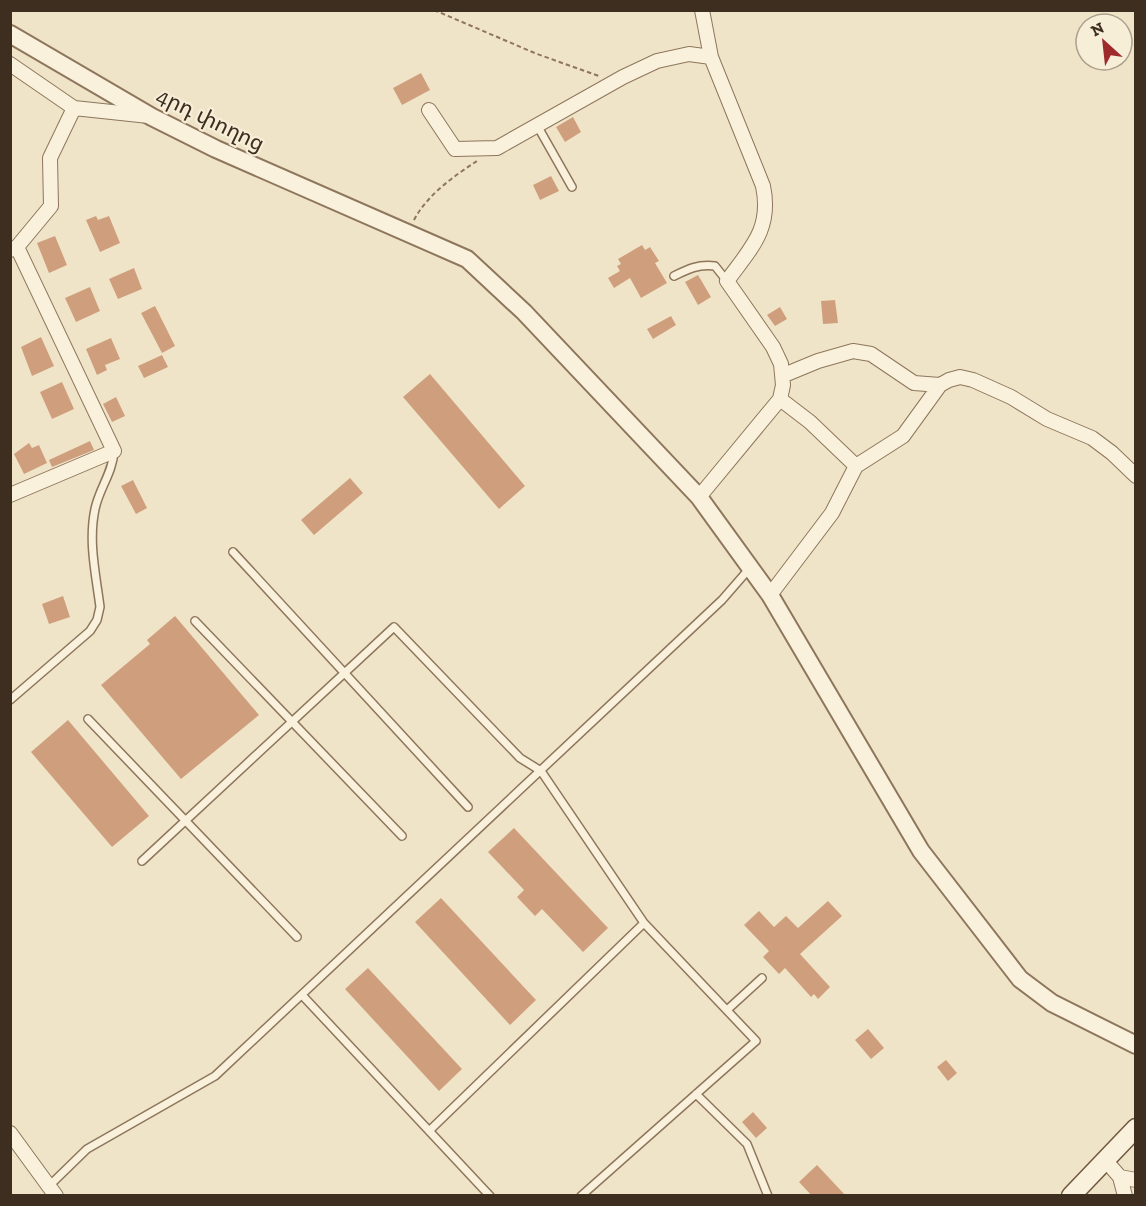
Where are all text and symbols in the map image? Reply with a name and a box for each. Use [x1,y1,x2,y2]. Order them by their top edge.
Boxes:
north arrow [1074,12,1134,72]
text: N [1088,18,1107,40]
street label: 4րդ փողոց [152,82,269,157]

